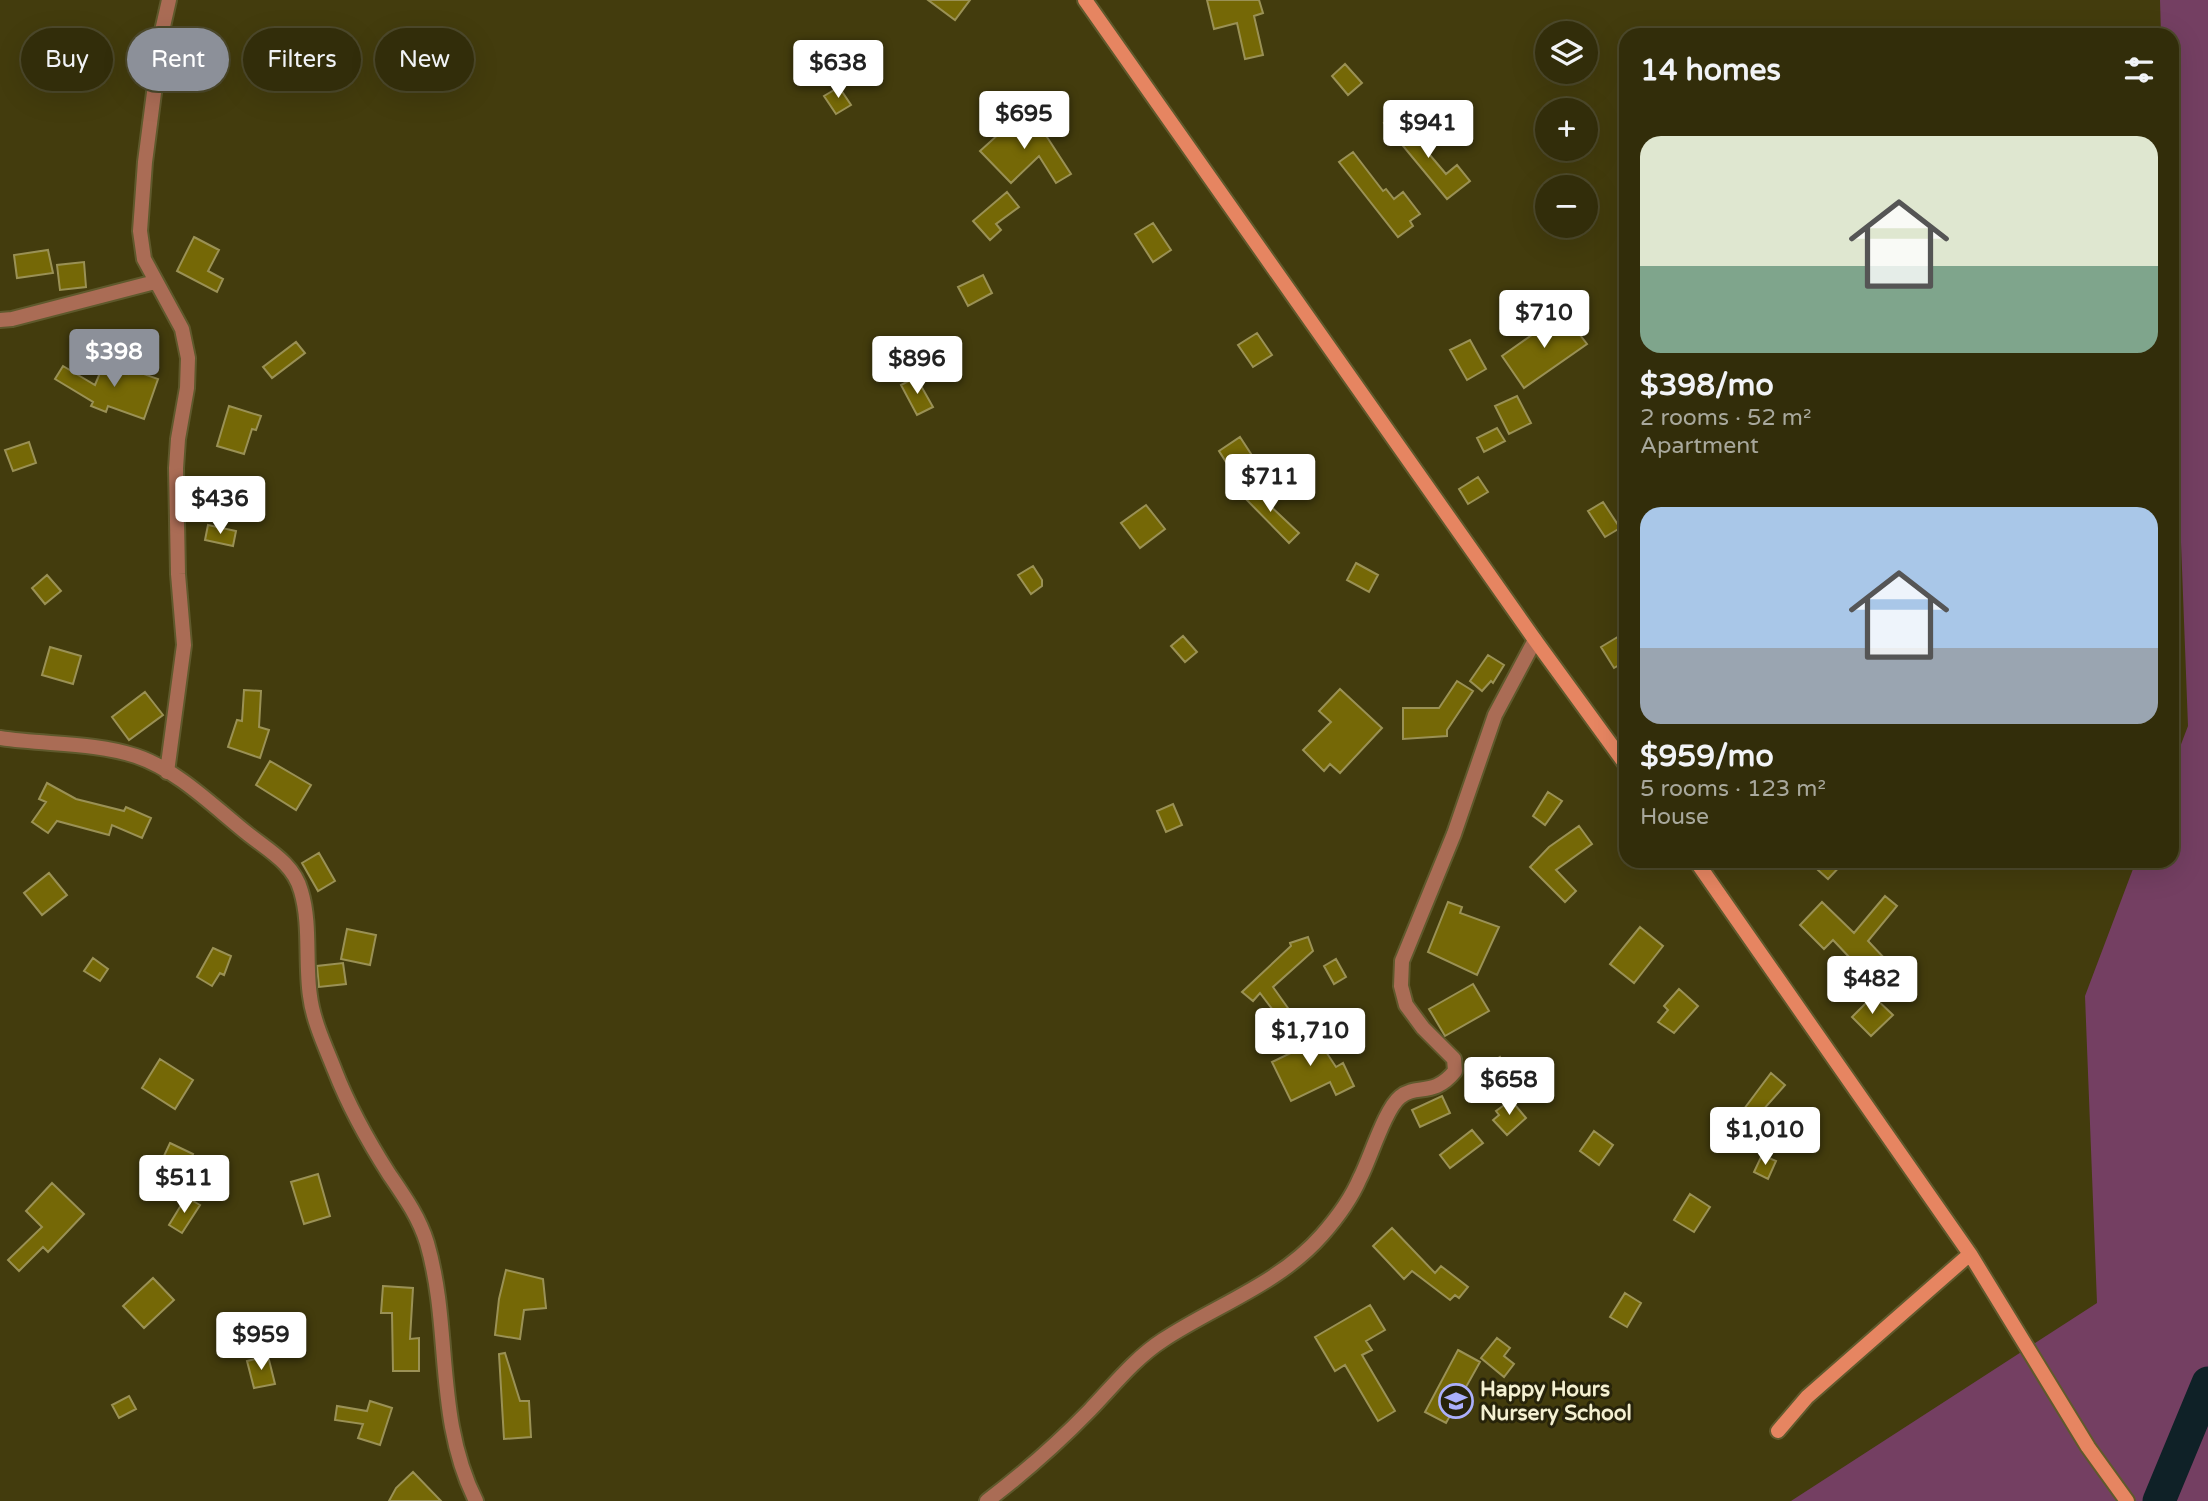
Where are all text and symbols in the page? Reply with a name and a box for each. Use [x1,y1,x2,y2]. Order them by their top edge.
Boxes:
map controls [1535,21,1598,238]
button: layers [1535,21,1598,84]
chip: Buy [21,28,113,91]
chip: Rent [127,28,229,91]
chip: Filters [243,28,361,91]
chip: New [375,28,474,91]
pin: $638 [797,41,879,100]
text: $638 [809,49,867,77]
icon: filters [2120,51,2158,89]
text: 14 homes [1640,52,1781,89]
pin: $695 [983,92,1065,151]
button: + [1535,98,1598,161]
text: $695 [995,100,1053,128]
pin: $941 [1387,100,1469,160]
text: $941 [1399,109,1457,137]
button: − [1535,175,1598,238]
icon: home [1836,181,1962,307]
pin: $710 [1503,290,1585,350]
text: $710 [1515,299,1573,327]
pin: $398 [73,330,155,389]
pin: $896 [876,336,958,396]
text: $398 [85,338,143,366]
text: $896 [888,345,946,373]
text: $398/mo [1640,367,1774,404]
text: 2 rooms · 52 m² [1640,404,1811,432]
text: Apartment [1640,432,1759,460]
pin: $711 [1229,454,1311,514]
text: $711 [1241,463,1299,491]
pin: $436 [179,476,261,536]
text: $436 [191,485,249,513]
icon: home [1836,552,1962,678]
text: $959/mo [1640,738,1774,775]
text: 5 rooms · 123 m² [1640,775,1826,803]
text: House [1640,803,1709,831]
pin: $482 [1831,956,1913,1016]
text: $482 [1843,965,1901,993]
pin: $1,710 [1253,1009,1367,1068]
text: $1,710 [1271,1017,1349,1045]
pin: $658 [1468,1058,1550,1117]
text: $658 [1480,1066,1538,1094]
pin: $1,010 [1708,1108,1822,1167]
text: $1,010 [1726,1116,1804,1144]
pin: $511 [143,1156,225,1215]
text: $511 [155,1164,213,1192]
pin: $959 [220,1312,302,1372]
text: $959 [232,1321,290,1349]
place label: Happy Hours Nursery School [1480,1377,1632,1426]
school or university icon: Happy Hours Nursery School [1437,1382,1475,1420]

